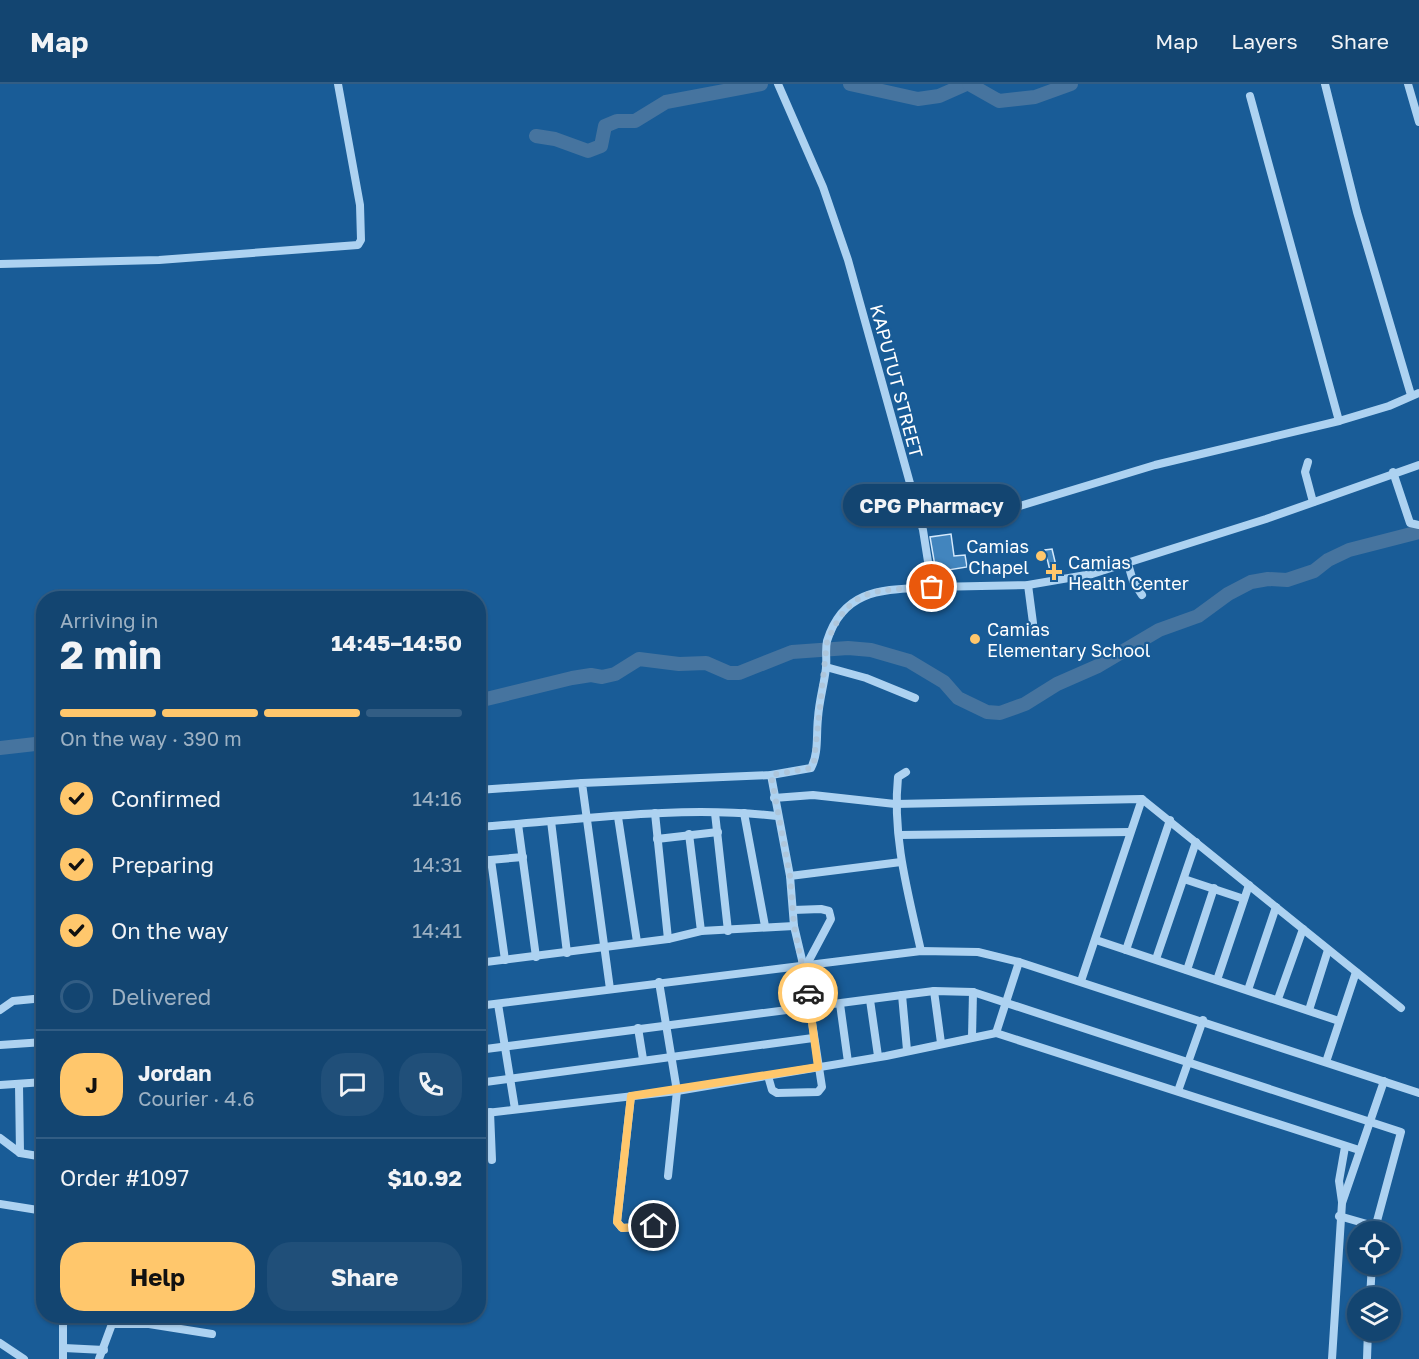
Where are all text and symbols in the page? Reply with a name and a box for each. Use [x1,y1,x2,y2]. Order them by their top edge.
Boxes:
text: Map [30,25,88,58]
text: Map [1155,28,1198,54]
text: Layers [1231,28,1298,54]
text: Share [1331,28,1389,54]
street label: KAPUTUT STREET [866,302,928,460]
callout: CPG Pharmacy [844,485,1020,527]
text: CPG Pharmacy [859,493,1004,517]
place label: Camias Chapel [966,535,1029,578]
marker: Camias Chapel [1034,549,1048,563]
place label: Camias Health Center [1068,551,1189,594]
pin [906,561,957,612]
marker: Camias Health Center [1045,563,1063,581]
icon: bag [915,570,948,603]
text: Arriving in [60,608,158,632]
place label: Camias Elementary School [987,618,1151,661]
text: 14:45–14:50 [331,629,462,656]
text: 2 min [60,631,162,678]
marker: Camias Elementary School [968,632,982,646]
text: On the way · 390 m [60,726,242,750]
icon: check [60,782,93,815]
text: Confirmed [111,785,221,812]
text: 14:16 [412,786,462,810]
icon: check [60,848,93,881]
text: Preparing [111,851,214,878]
text: 14:31 [413,852,462,876]
icon: check [60,914,93,947]
text: On the way [111,917,229,944]
text: 14:41 [412,918,462,942]
courier [778,963,838,1023]
icon: car [792,977,825,1010]
text: Delivered [111,983,211,1010]
button: chat [321,1053,384,1116]
button: phone [399,1053,462,1116]
text: Jordan [138,1059,212,1086]
text: J [85,1071,98,1098]
text: Courier · 4.6 [138,1086,255,1110]
text: Order #1097 [60,1164,189,1191]
text: $10.92 [387,1164,462,1191]
pin [628,1200,679,1251]
icon: home [637,1209,670,1242]
map controls [1347,1221,1401,1341]
button: locate [1347,1221,1401,1275]
button: Help [60,1242,255,1311]
button: Share [267,1242,462,1311]
button: layers [1347,1287,1401,1341]

